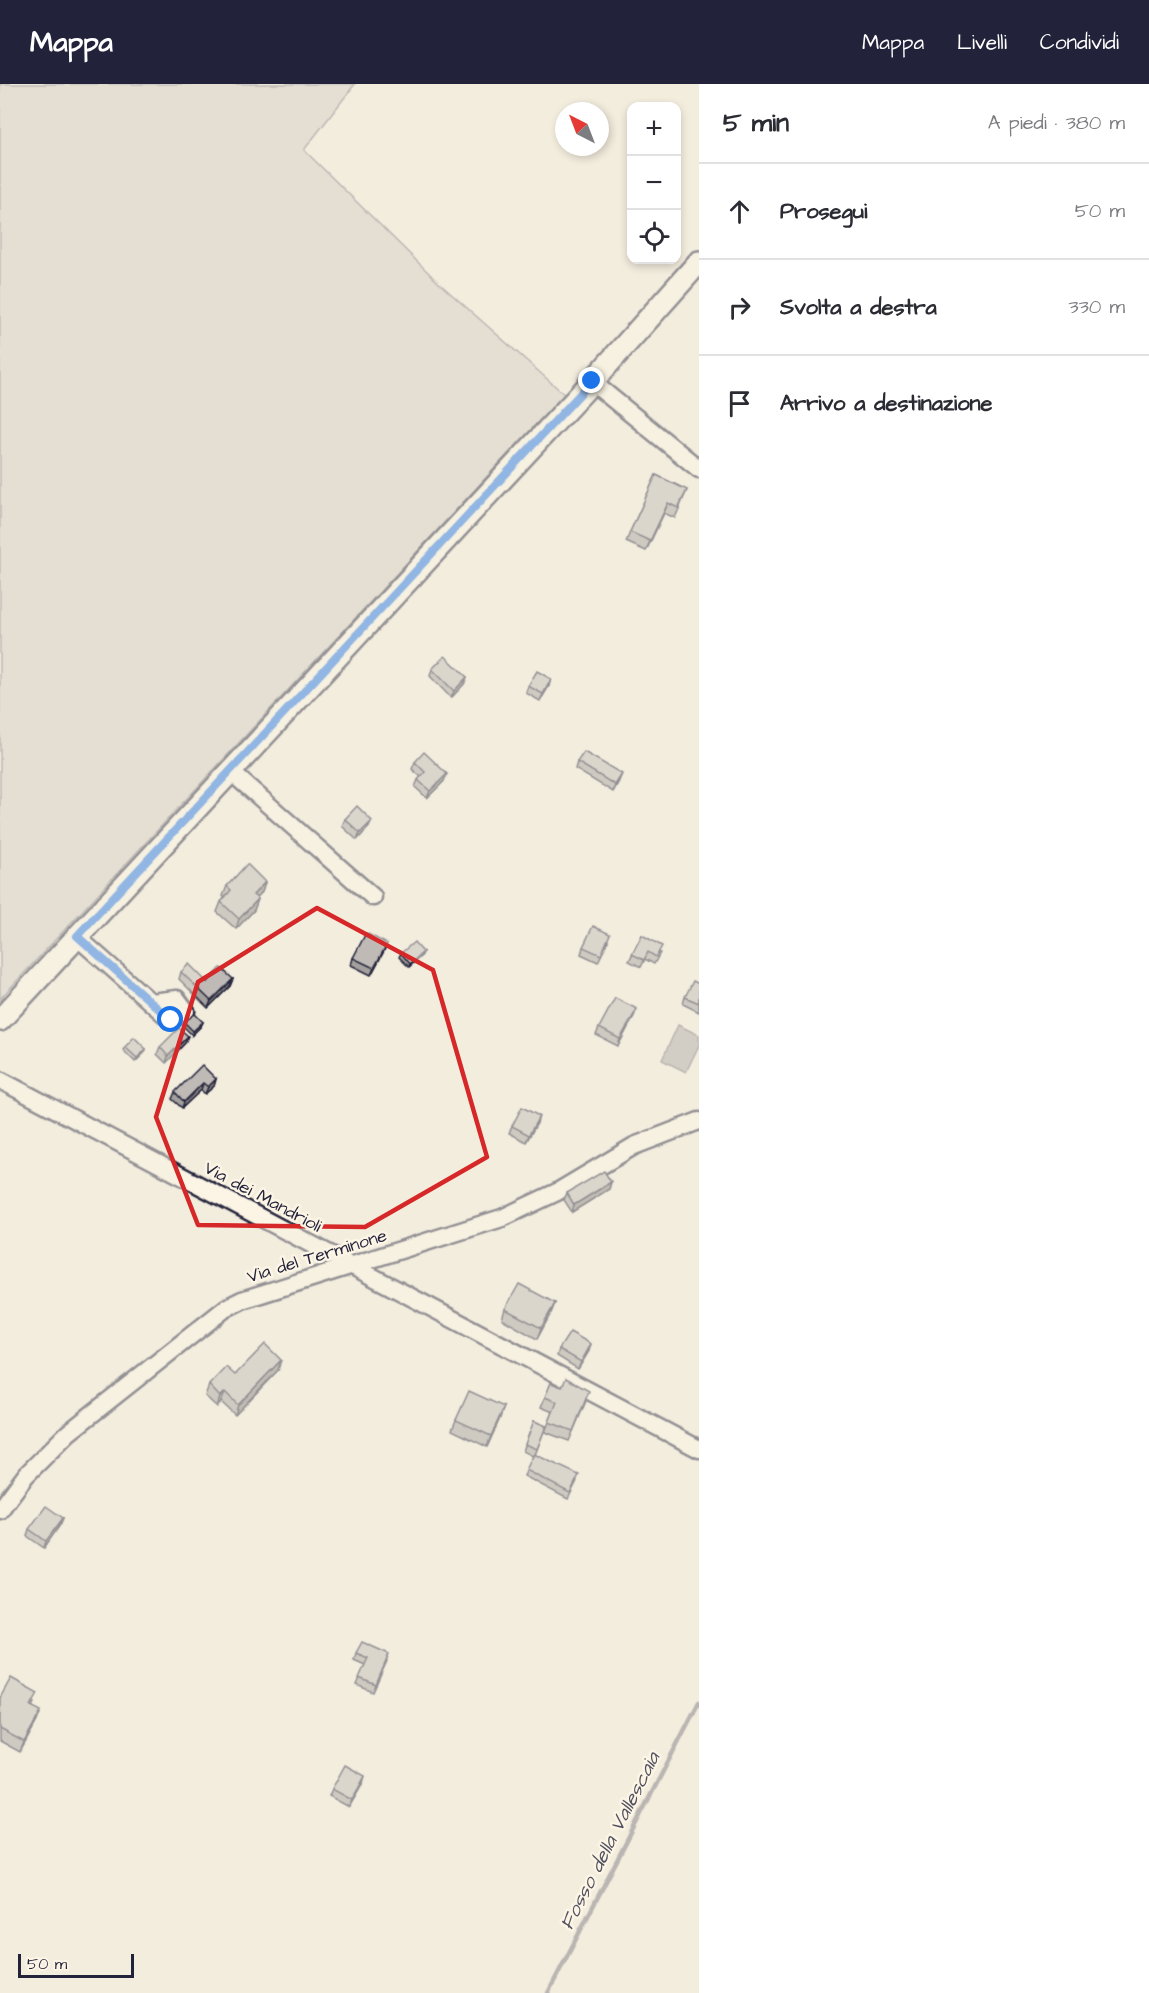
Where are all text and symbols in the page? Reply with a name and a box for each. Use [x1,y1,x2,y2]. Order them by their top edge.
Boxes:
text: Mappa [30,23,113,62]
text: Mappa [862,28,924,57]
text: Livelli [957,28,1007,57]
text: Condividi [1040,28,1119,57]
north arrow [555,102,609,156]
map controls [627,102,681,264]
button: + [627,102,681,156]
text: 5 min [723,105,789,141]
text: A piedi · 380 m [988,109,1125,137]
button: − [627,156,681,210]
icon: ahead [723,195,756,228]
text: Prosegui [780,196,867,227]
text: 50 m [1075,197,1125,225]
button: locate [627,210,681,264]
icon: right [723,291,756,324]
text: Svolta a destra [780,292,937,323]
text: 330 m [1068,293,1125,321]
route end [578,367,604,393]
icon: arrive [723,387,756,420]
text: Arrivo a destinazione [780,388,992,419]
route start [157,1006,183,1032]
street label: Via dei Mandrioli [200,1155,326,1239]
street label: Via del Terminone [244,1223,390,1289]
water label: Fosso della Vallescaia [553,1747,667,1935]
scale bar [18,1951,134,1978]
text: 50 m [27,1953,67,1975]

